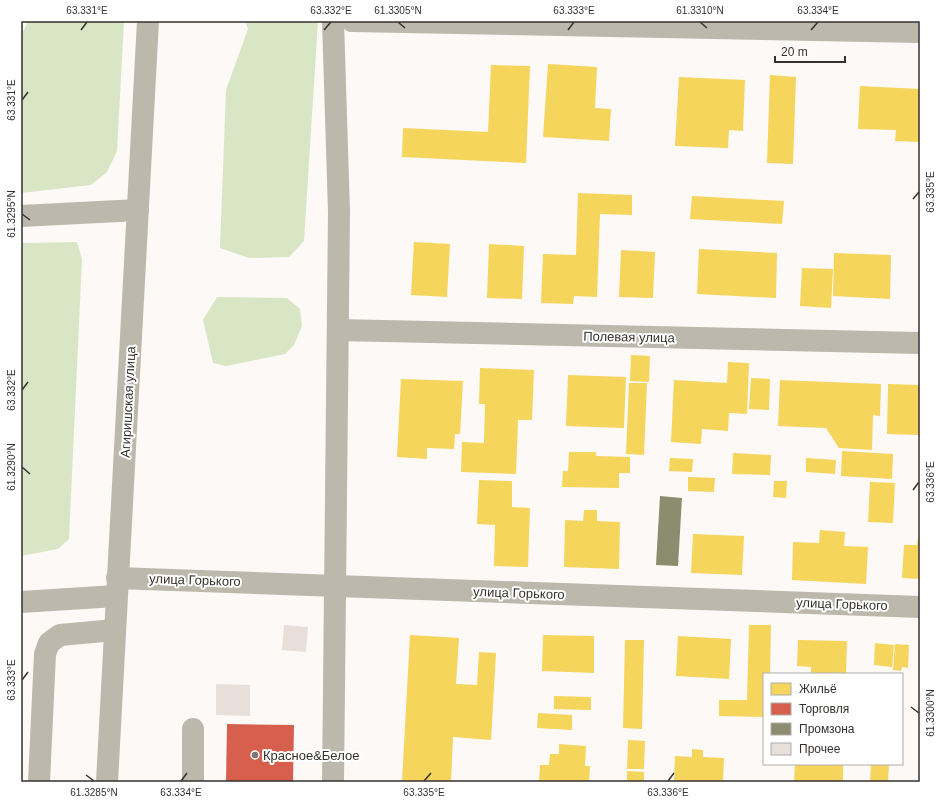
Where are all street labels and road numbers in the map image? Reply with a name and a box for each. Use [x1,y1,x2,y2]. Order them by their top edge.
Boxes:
street label: Полевая улица [583,329,676,345]
street label: Агиришская улица [118,345,138,458]
street label: улица Горького [149,571,241,589]
street label: улица Горького [473,584,565,602]
street label: улица Горького [796,595,888,613]

